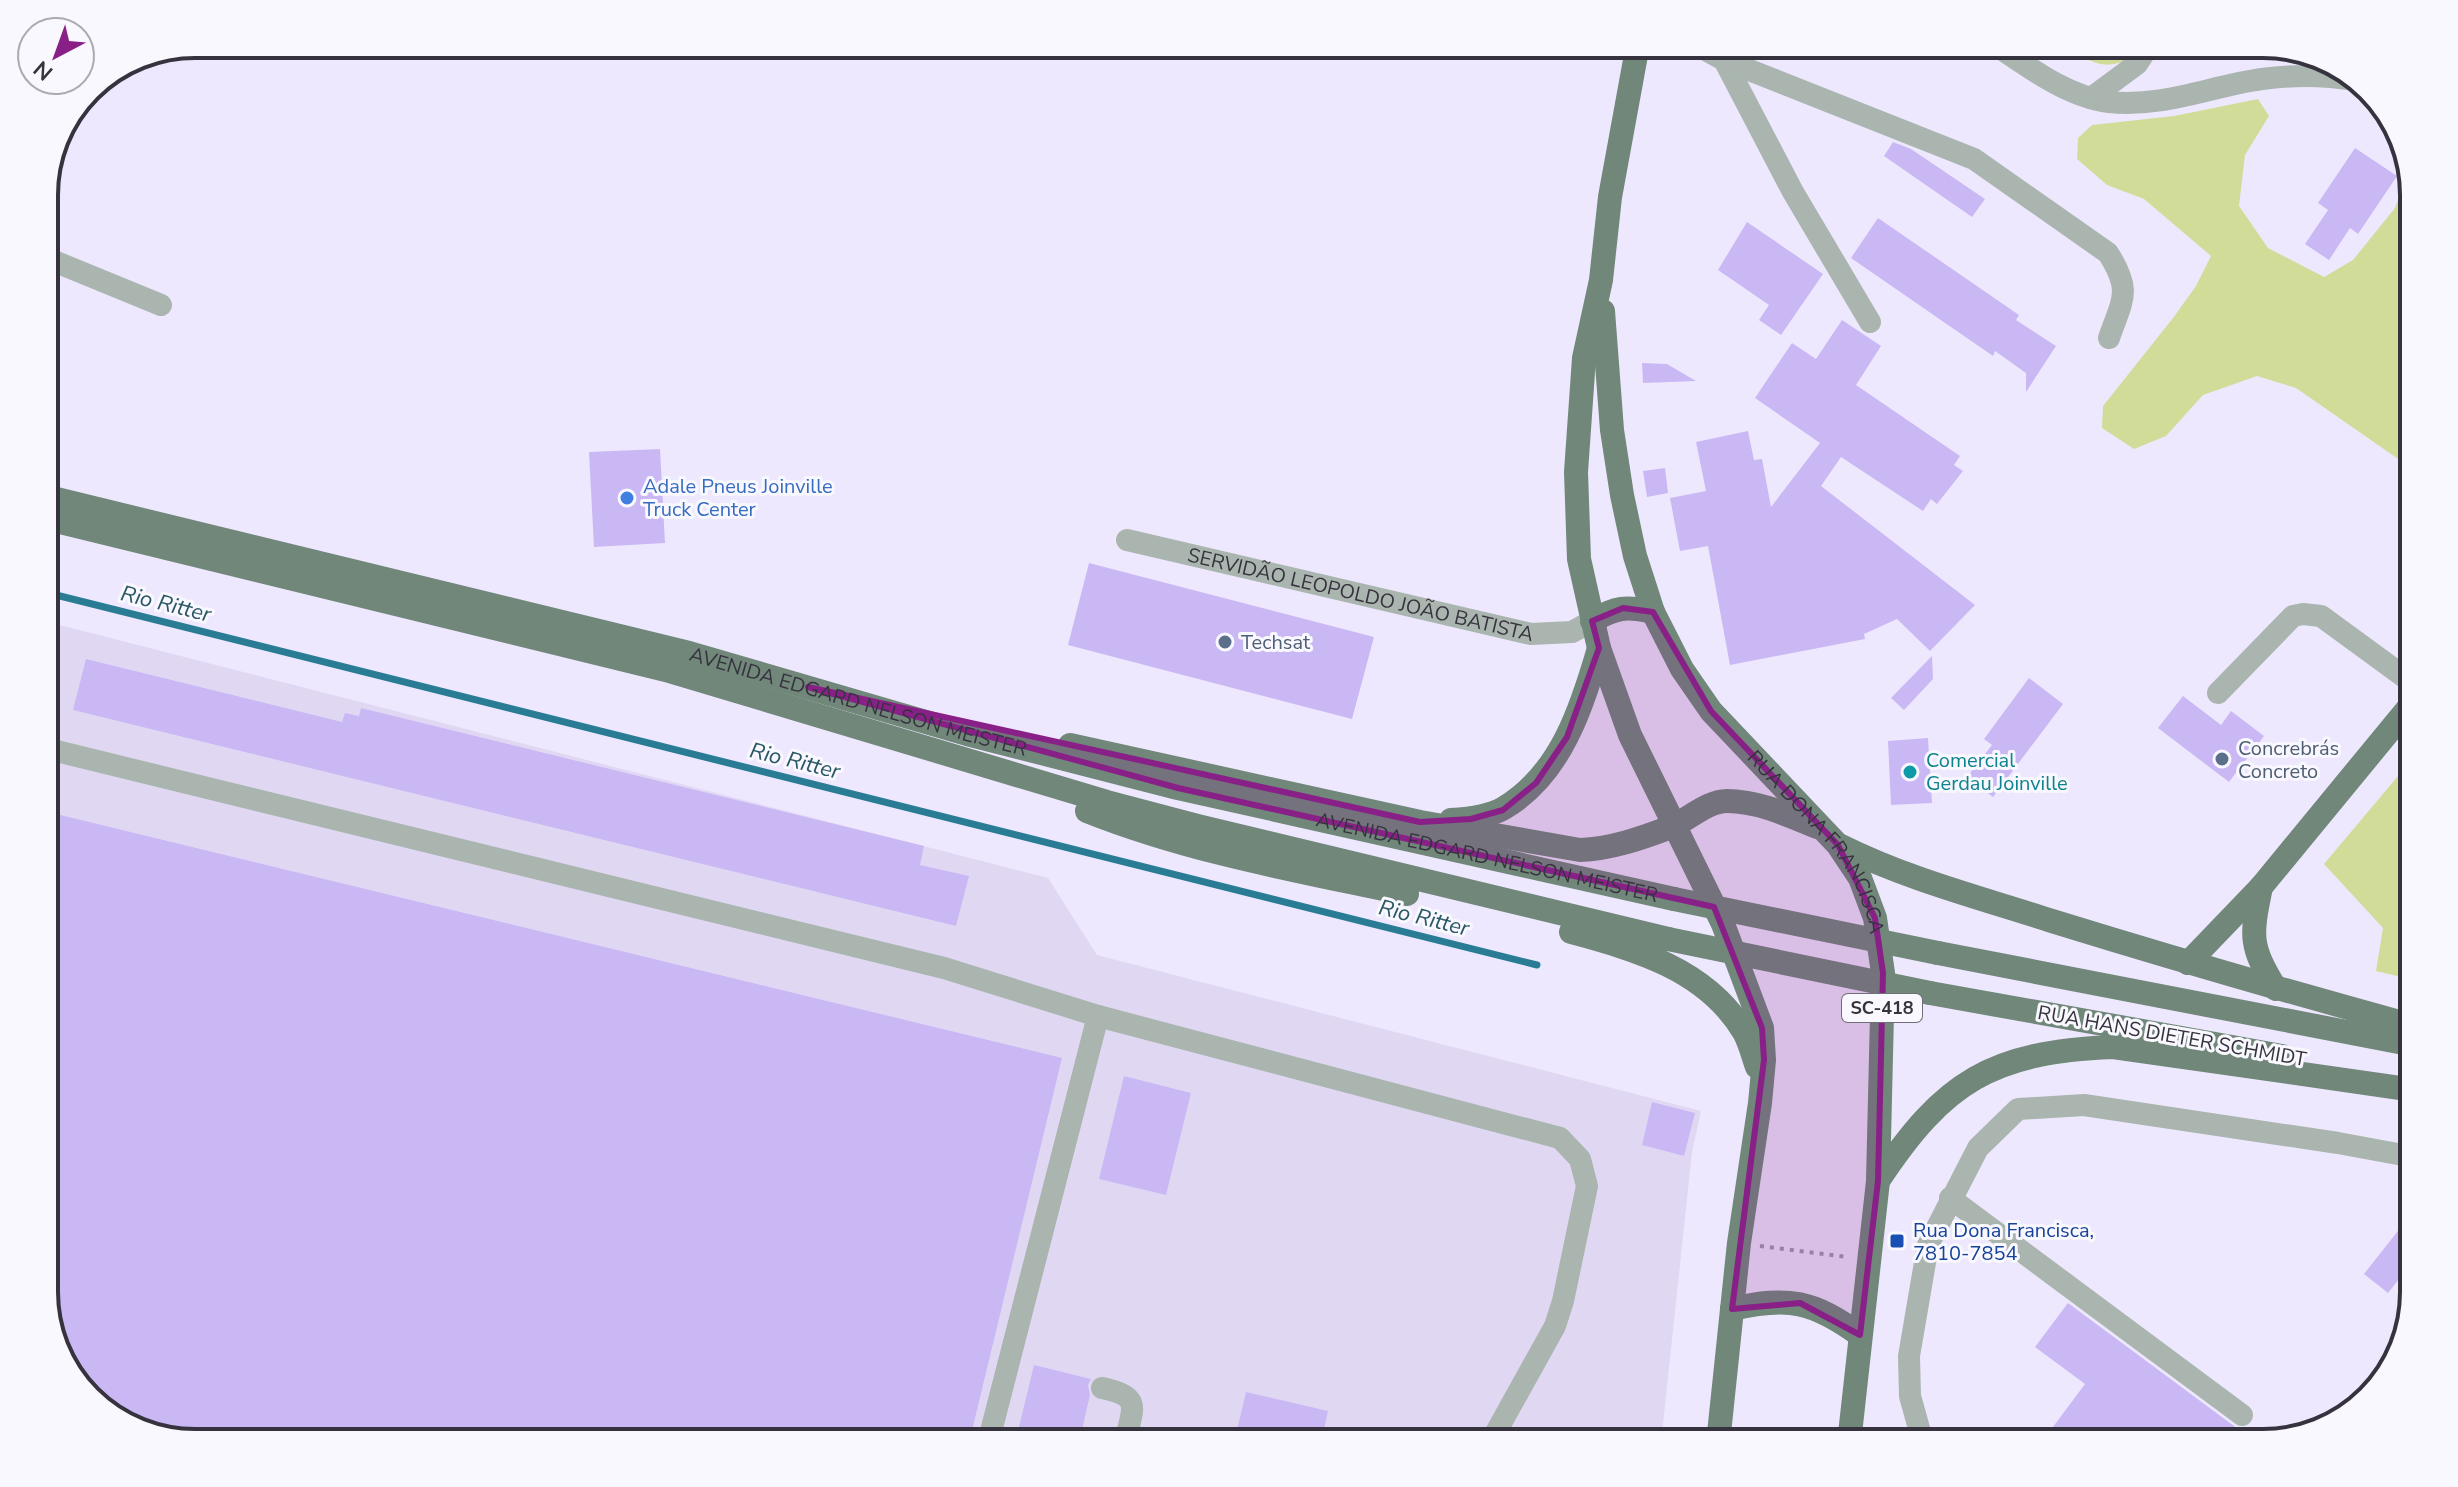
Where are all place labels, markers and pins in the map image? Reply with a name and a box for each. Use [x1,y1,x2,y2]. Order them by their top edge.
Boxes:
place label: Adale Pneus Joinville Truck Center [643,473,833,523]
marker: Adale Pneus Joinville Truck Center [618,489,636,507]
place label: Techsat [1241,629,1311,656]
marker: Techsat [1216,633,1234,651]
place label: Concrebrás Concreto [2238,735,2339,785]
place label: Comercial Gerdau Joinville [1926,747,2068,797]
marker: Concrebrás Concreto [2213,750,2231,768]
marker: Comercial Gerdau Joinville [1901,763,1919,781]
place label: Rua Dona Francisca, 7810-7854 [1913,1217,2094,1267]
marker: Rua Dona Francisca, 7810-7854 [1888,1232,1906,1250]

